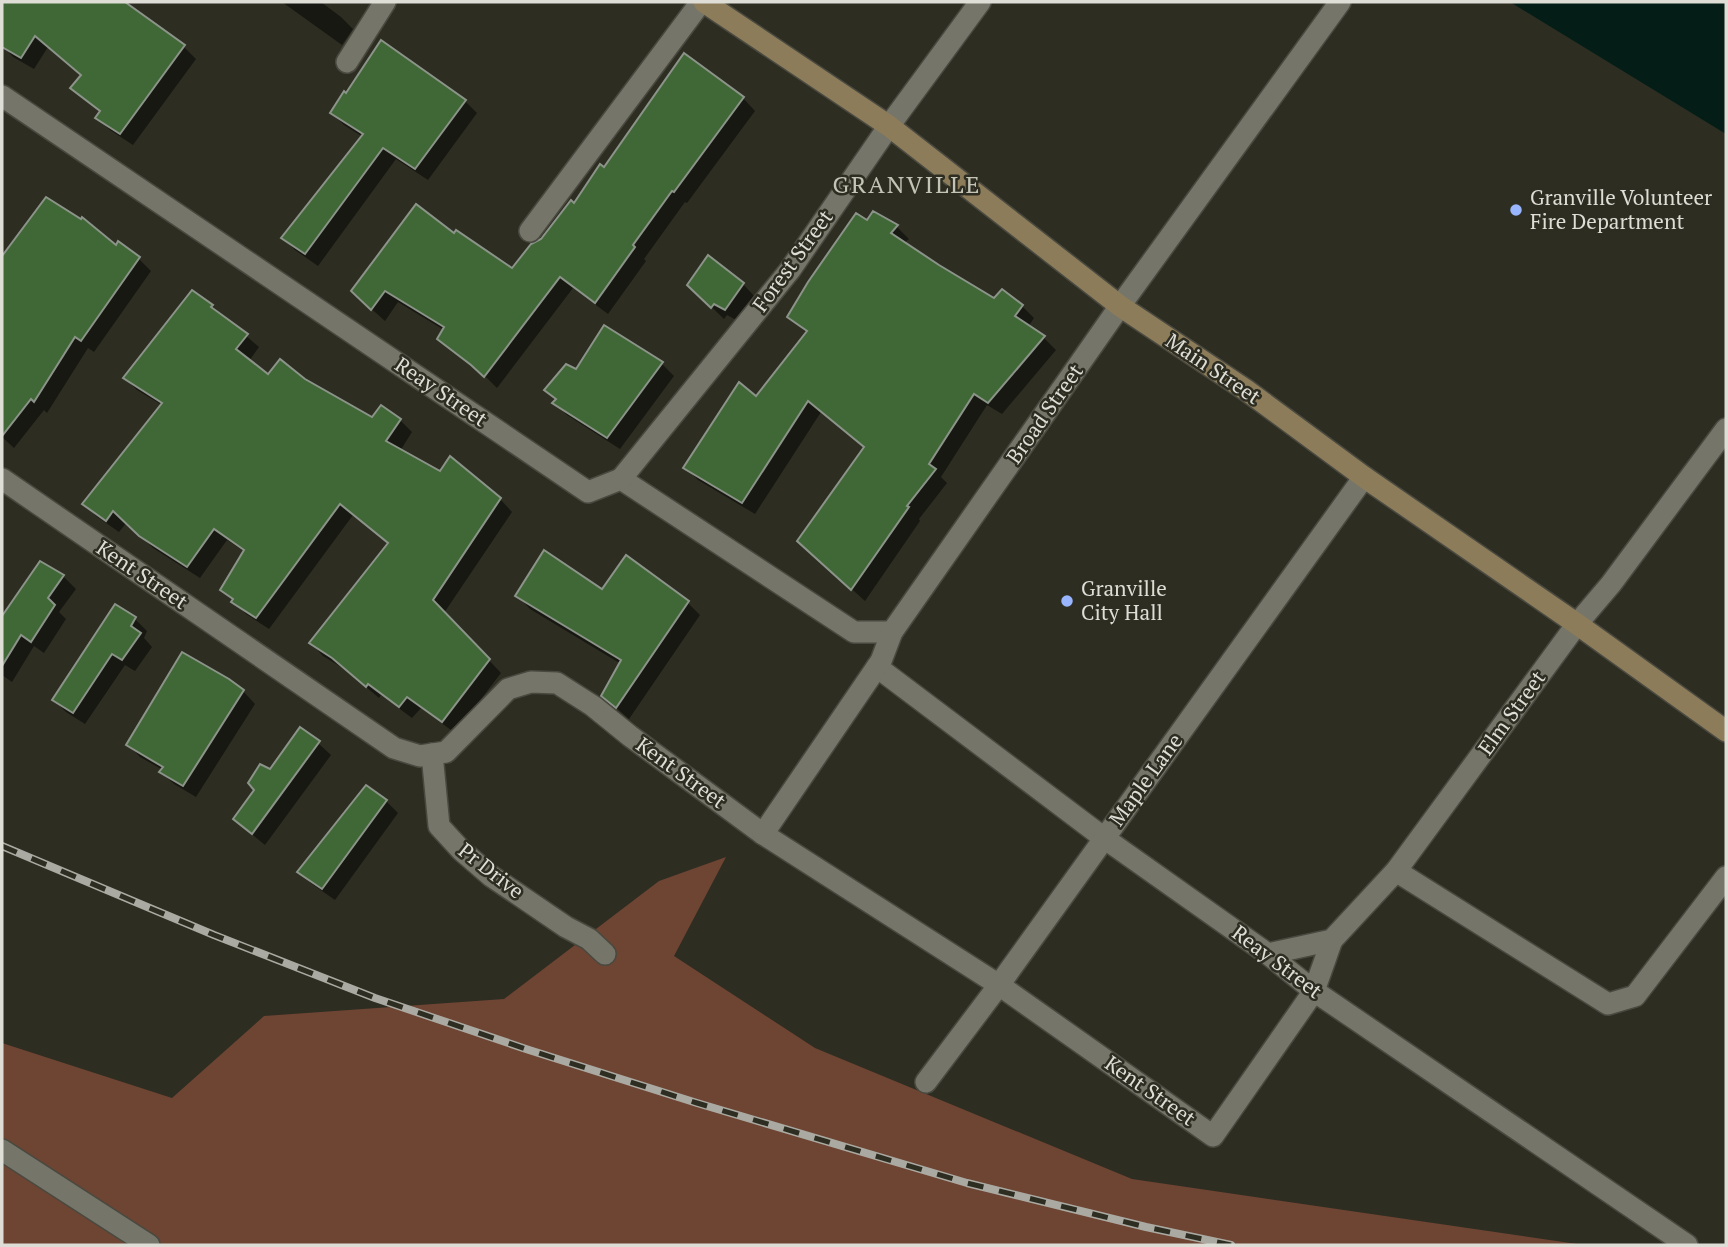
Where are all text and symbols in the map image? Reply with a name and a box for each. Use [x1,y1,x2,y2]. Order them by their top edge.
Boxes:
district label: GRANVILLE [833,168,981,200]
place label: Granville Volunteer Fire Department [1530,183,1712,235]
marker: Granville Volunteer Fire Department [1508,202,1524,218]
street label: Forest Street [746,204,839,317]
street label: Main Street [1161,326,1267,410]
street label: Reay Street [390,350,493,432]
street label: Broad Street [999,358,1089,469]
street label: Kent Street [91,533,194,615]
place label: Granville City Hall [1081,574,1167,626]
marker: Granville City Hall [1059,593,1075,609]
street label: Elm Street [1471,664,1551,760]
street label: Maple Lane [1102,728,1188,831]
street label: Kent Street [631,730,732,814]
street label: Pr Drive [453,836,530,905]
street label: Reay Street [1227,918,1328,1004]
street label: Kent Street [1100,1049,1202,1132]

